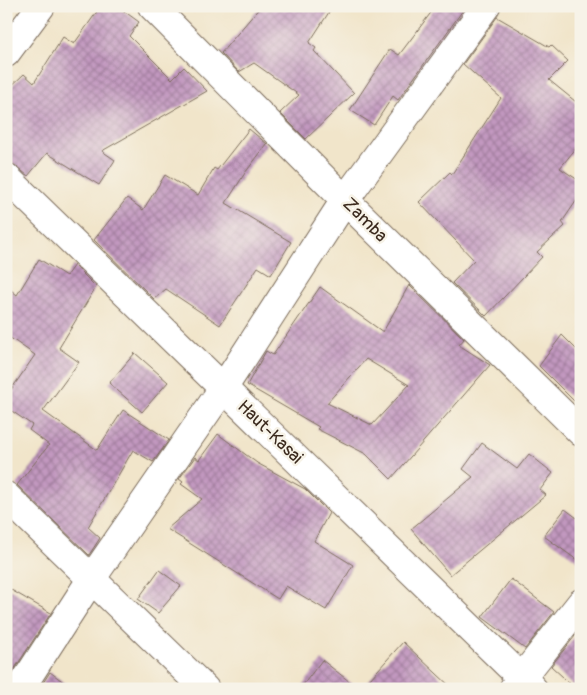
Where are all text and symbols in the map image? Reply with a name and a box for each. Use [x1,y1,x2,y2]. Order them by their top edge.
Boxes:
street label: Zamba [338,193,392,247]
street label: Haut-Kasai [232,395,308,469]

